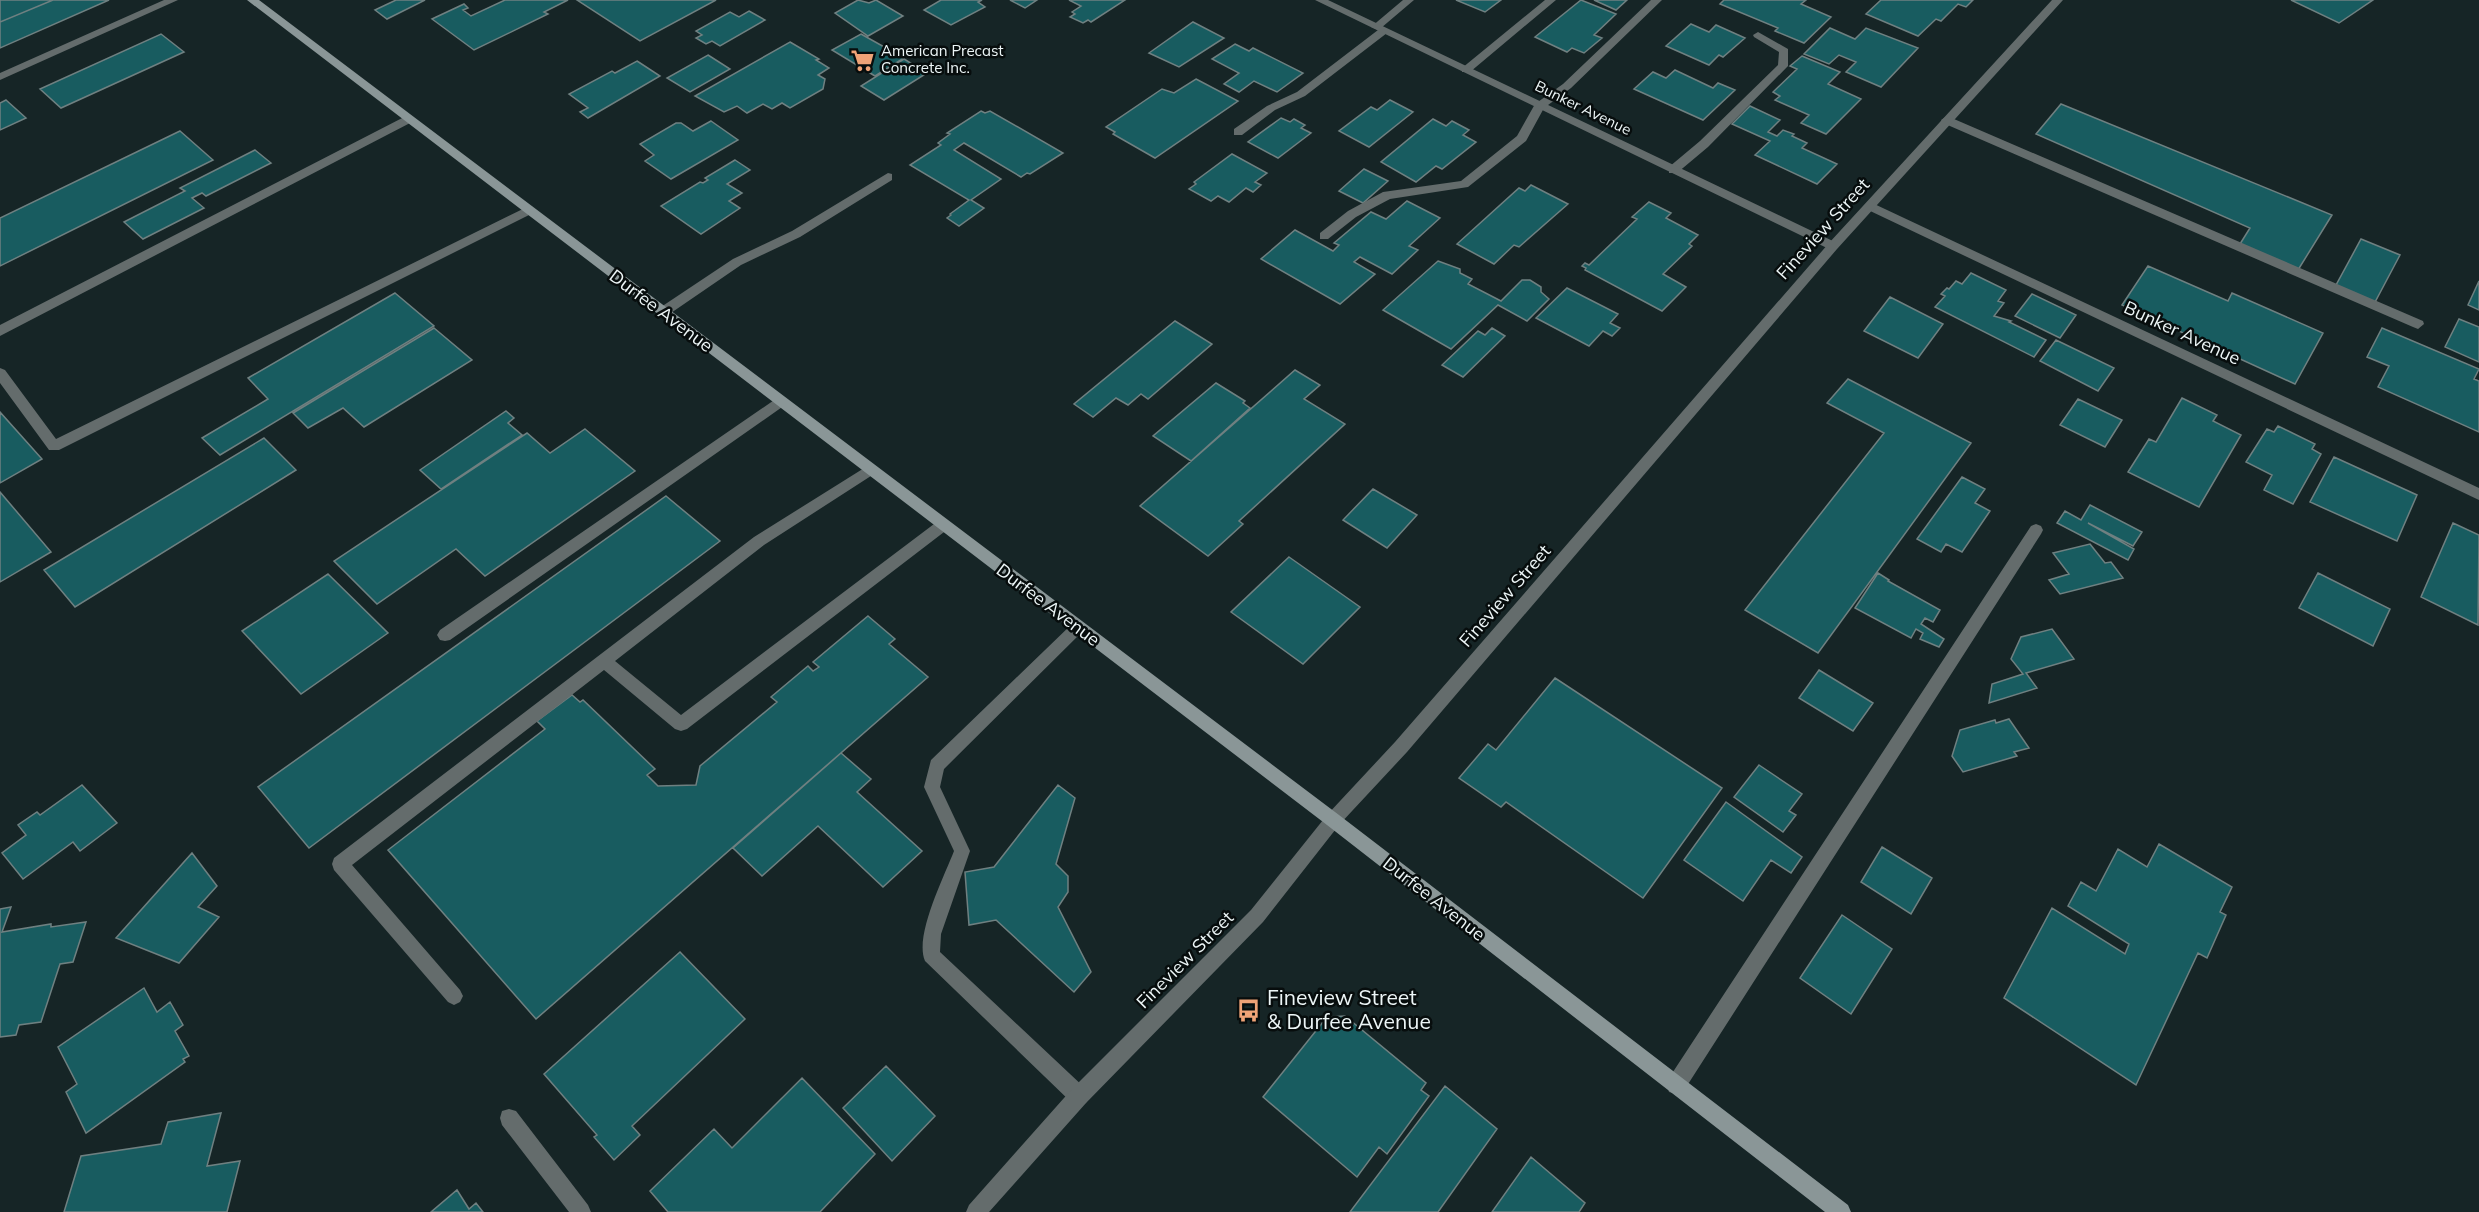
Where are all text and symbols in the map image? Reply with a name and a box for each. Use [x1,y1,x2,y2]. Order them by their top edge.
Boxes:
place label: American Precast Concrete Inc. [881,41,1004,77]
supermarket icon: American Precast Concrete Inc. [850,47,876,73]
street label: Bunker Avenue [1532,76,1635,139]
street label: Fineview Street [1771,173,1874,284]
street label: Durfee Avenue [605,264,718,357]
street label: Bunker Avenue [2120,296,2244,370]
street label: Fineview Street [1454,540,1555,652]
street label: Durfee Avenue [992,558,1105,651]
street label: Durfee Avenue [1379,851,1490,946]
street label: Fineview Street [1131,906,1238,1013]
place label: Fineview Street & Durfee Avenue [1267,984,1431,1034]
bus stop icon: Fineview Street & Durfee Avenue [1236,997,1262,1023]

